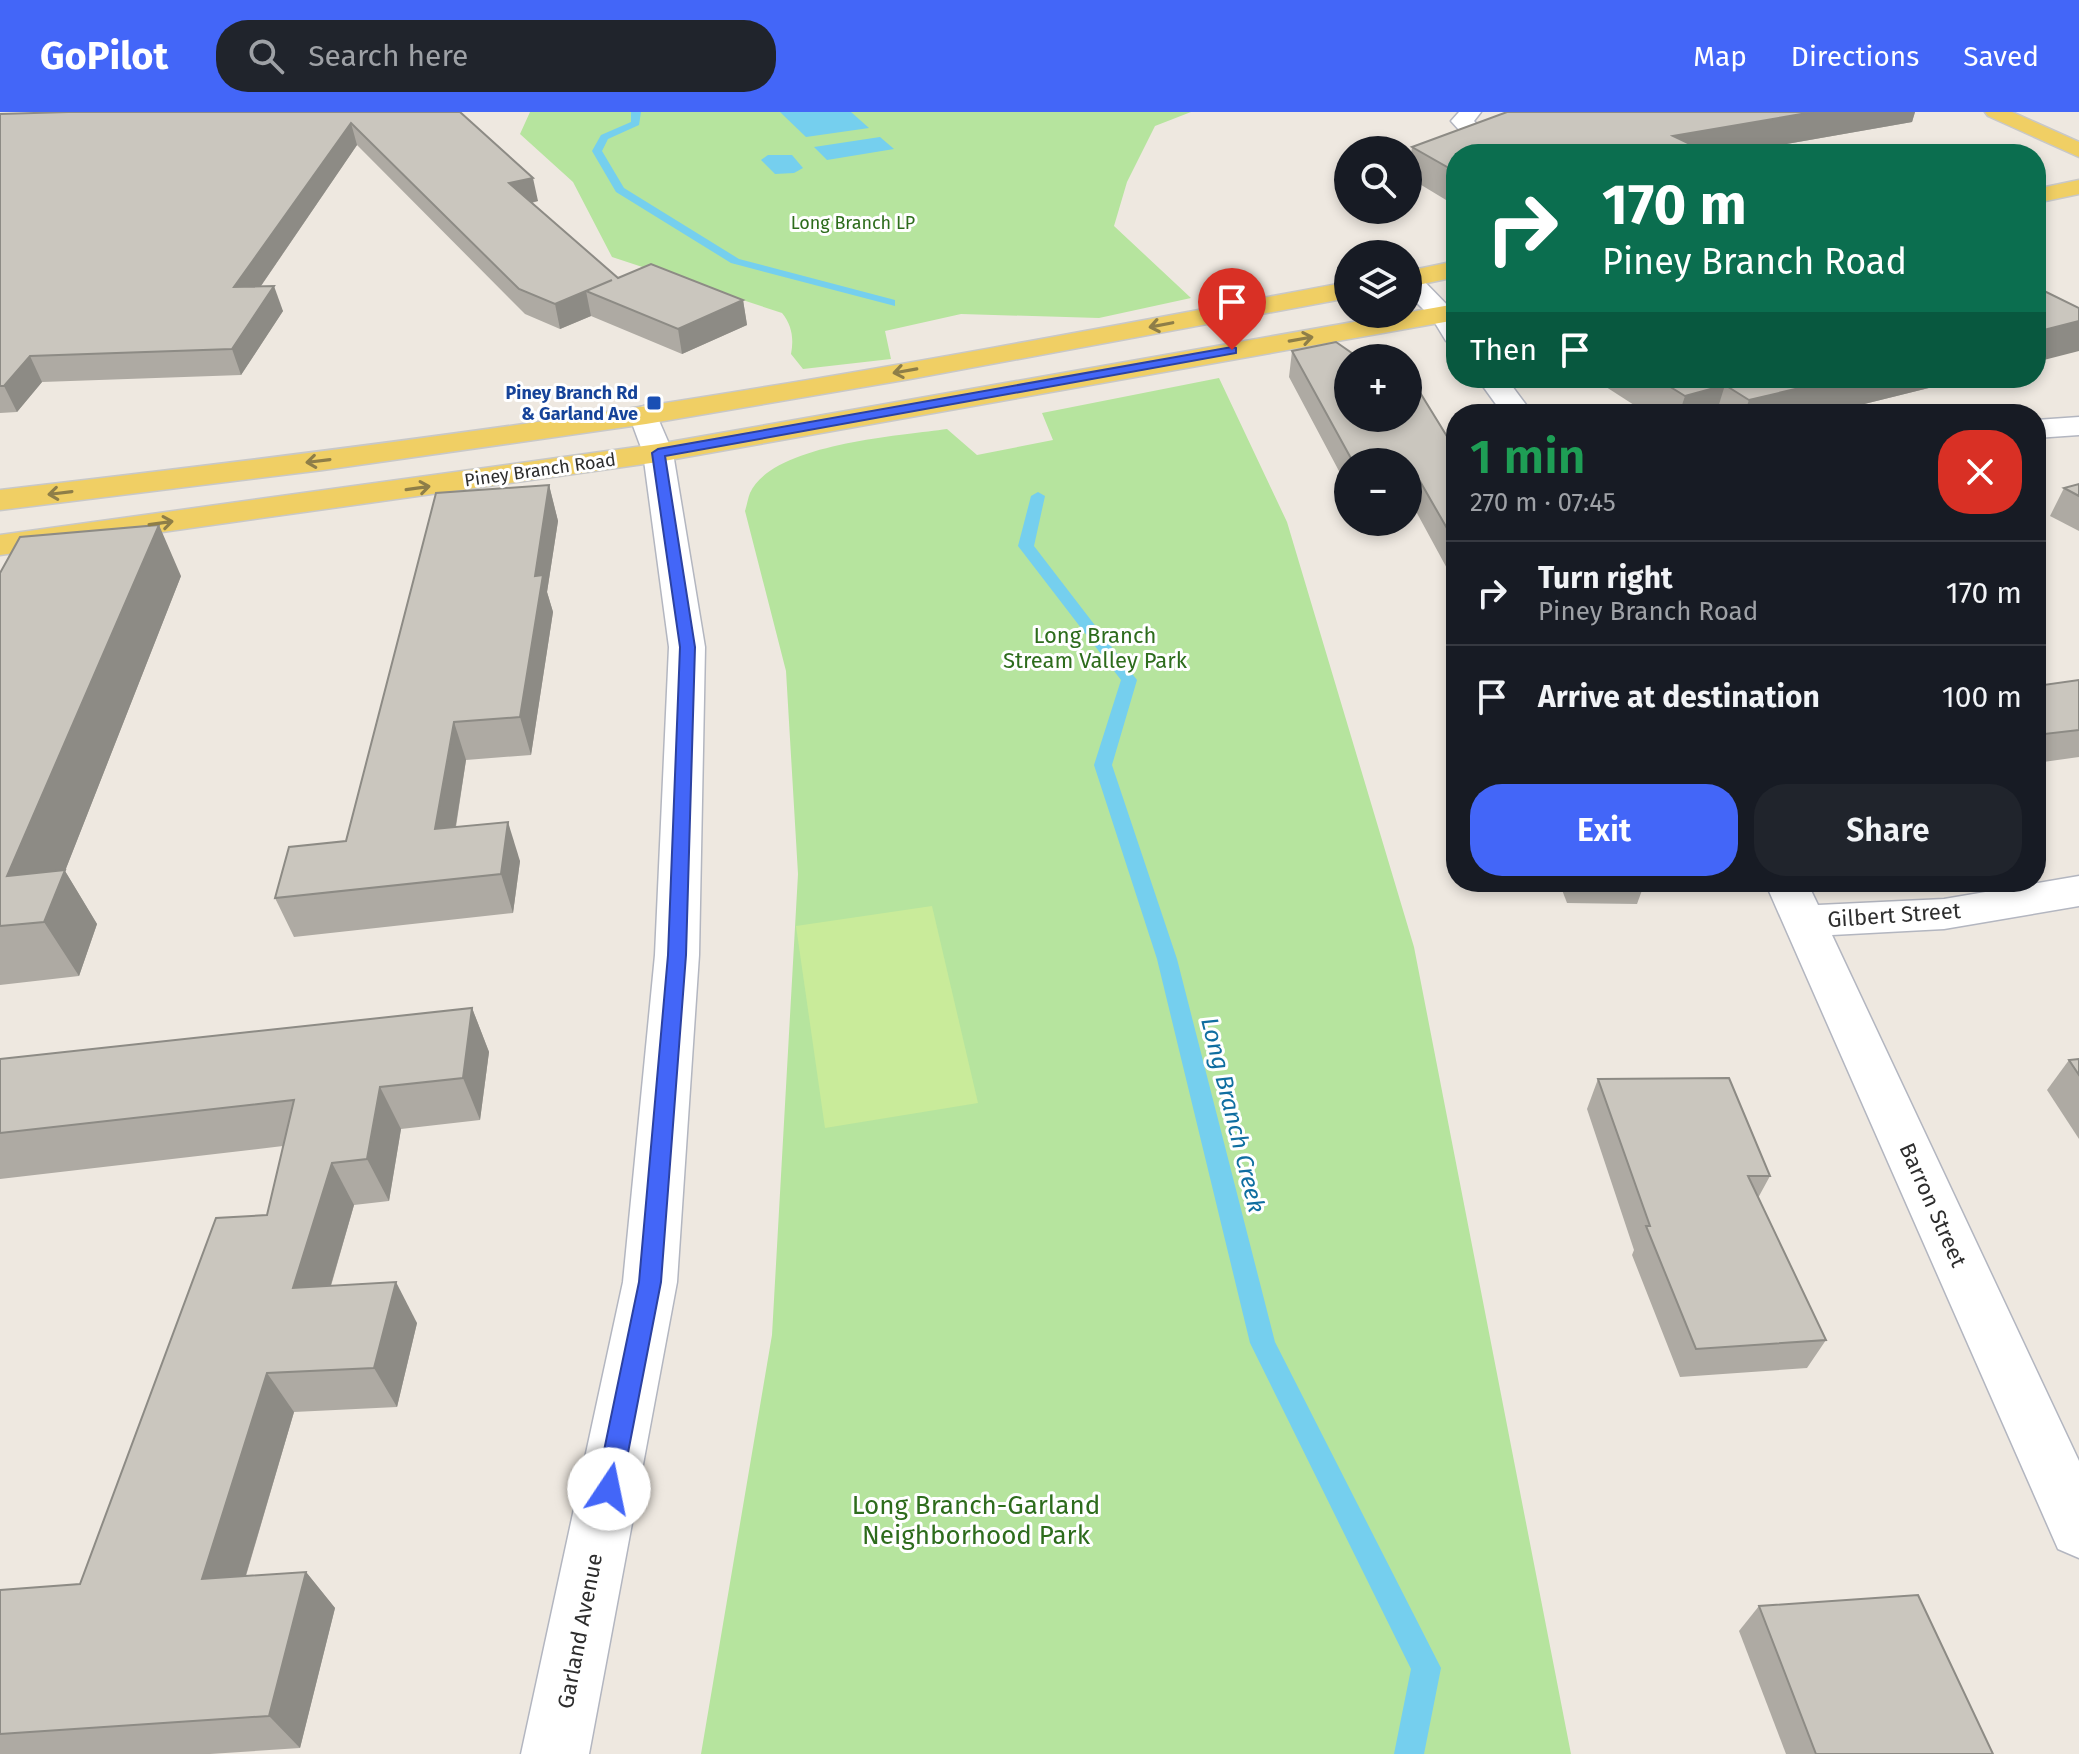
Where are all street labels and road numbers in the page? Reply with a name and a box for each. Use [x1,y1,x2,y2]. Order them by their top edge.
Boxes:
street label: Piney Branch Road [463,448,617,492]
street label: Gilbert Street [1826,897,1962,933]
street label: Barron Street [1894,1139,1972,1271]
street label: Garland Avenue [552,1551,608,1711]

